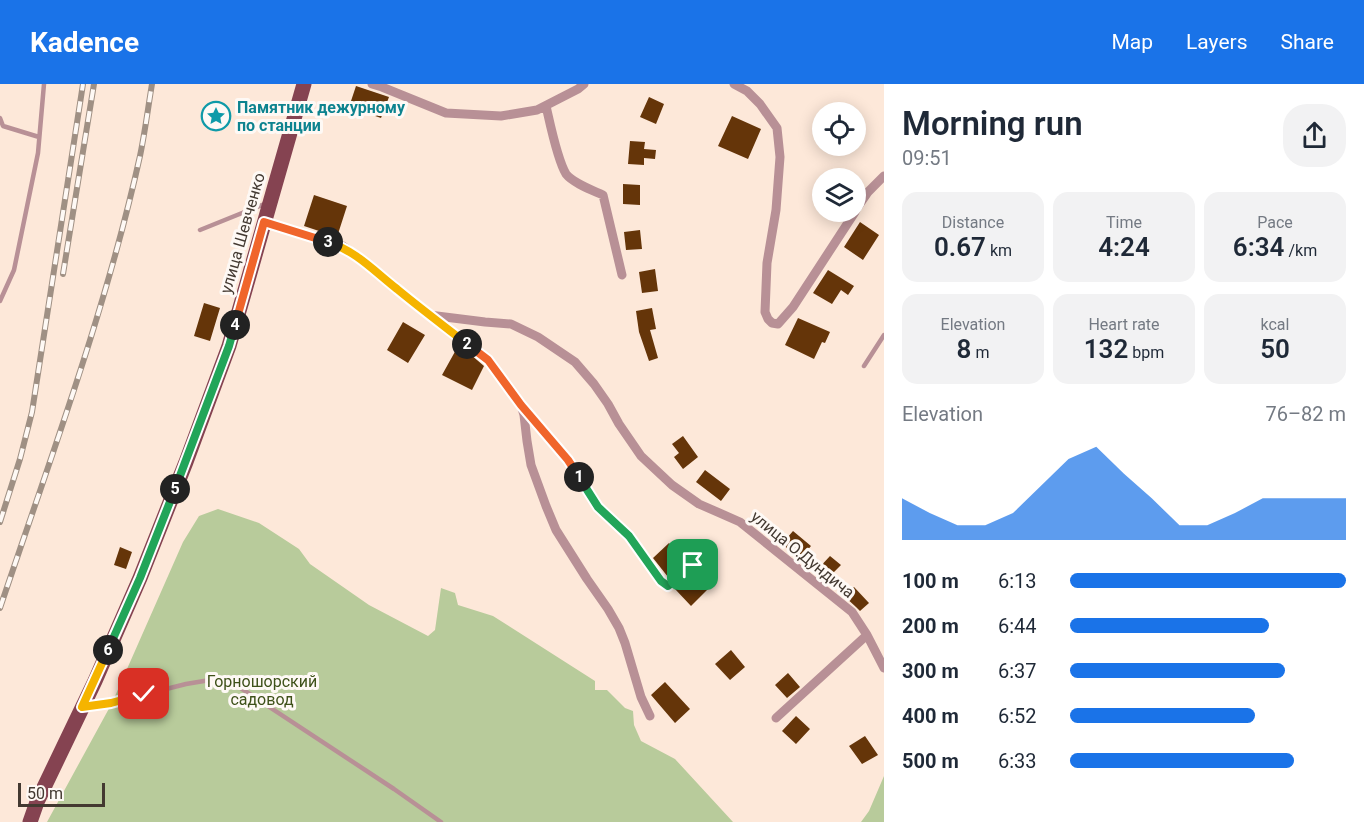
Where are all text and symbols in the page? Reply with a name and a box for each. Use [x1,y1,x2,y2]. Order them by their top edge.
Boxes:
text: Kadence [30,26,139,59]
text: Map [1111,30,1153,54]
text: Layers [1186,30,1247,54]
text: Share [1280,30,1334,54]
place label: Памятник дежурному по станции [237,98,406,135]
place icon: Памятник дежурному по станции [200,100,232,132]
map controls [812,102,866,222]
button: locate [812,102,866,156]
text: Morning run [902,104,1083,143]
button: share [1283,104,1346,167]
text: 09:51 [902,146,952,170]
button: layers [812,168,866,222]
street label: улица Шевченко [216,171,269,296]
text: Distance [942,213,1004,232]
text: Time [1106,213,1142,232]
text: Pace [1257,213,1293,232]
pin: 3 [313,227,343,257]
text: 3 [323,232,333,251]
text: 0.67 [934,232,986,262]
text: 4:24 [1098,232,1150,262]
text: 6:34 [1233,232,1284,262]
text: km [986,241,1012,260]
text: /km [1284,241,1317,260]
pin: 4 [220,310,250,340]
text: 4 [230,315,240,334]
text: Elevation [941,315,1005,334]
text: Heart rate [1088,315,1160,334]
text: kcal [1261,315,1289,334]
pin: 2 [452,329,482,359]
text: 2 [462,334,472,353]
text: 8 [957,334,971,364]
text: 132 [1084,334,1128,364]
text: 50 [1260,334,1290,364]
text: m [971,343,989,362]
text: bpm [1128,343,1164,362]
text: Elevation [902,402,983,426]
text: 76–82 m [1265,402,1346,426]
pin: 1 [564,462,594,492]
text: 1 [574,467,584,486]
pin: 5 [160,474,190,504]
text: 5 [170,479,180,498]
street label: улица О.Дундича [747,507,858,602]
pin [667,539,718,590]
icon: arrive [676,548,709,581]
text: 100 m [902,569,959,593]
text: 6:13 [998,569,1037,593]
text: 200 m [902,614,959,638]
text: 6:44 [998,614,1037,638]
pin: 6 [93,635,123,665]
text: 6 [103,640,113,659]
text: 300 m [902,659,959,683]
text: 6:37 [998,659,1037,683]
pin [118,668,169,719]
park label: Горношорский садовод [207,672,317,709]
icon: check [127,677,160,710]
text: 400 m [902,704,959,728]
text: 6:52 [998,704,1037,728]
text: 500 m [902,749,959,773]
text: 6:33 [998,749,1037,773]
scale bar [18,780,105,808]
text: 50 m [27,784,63,803]

